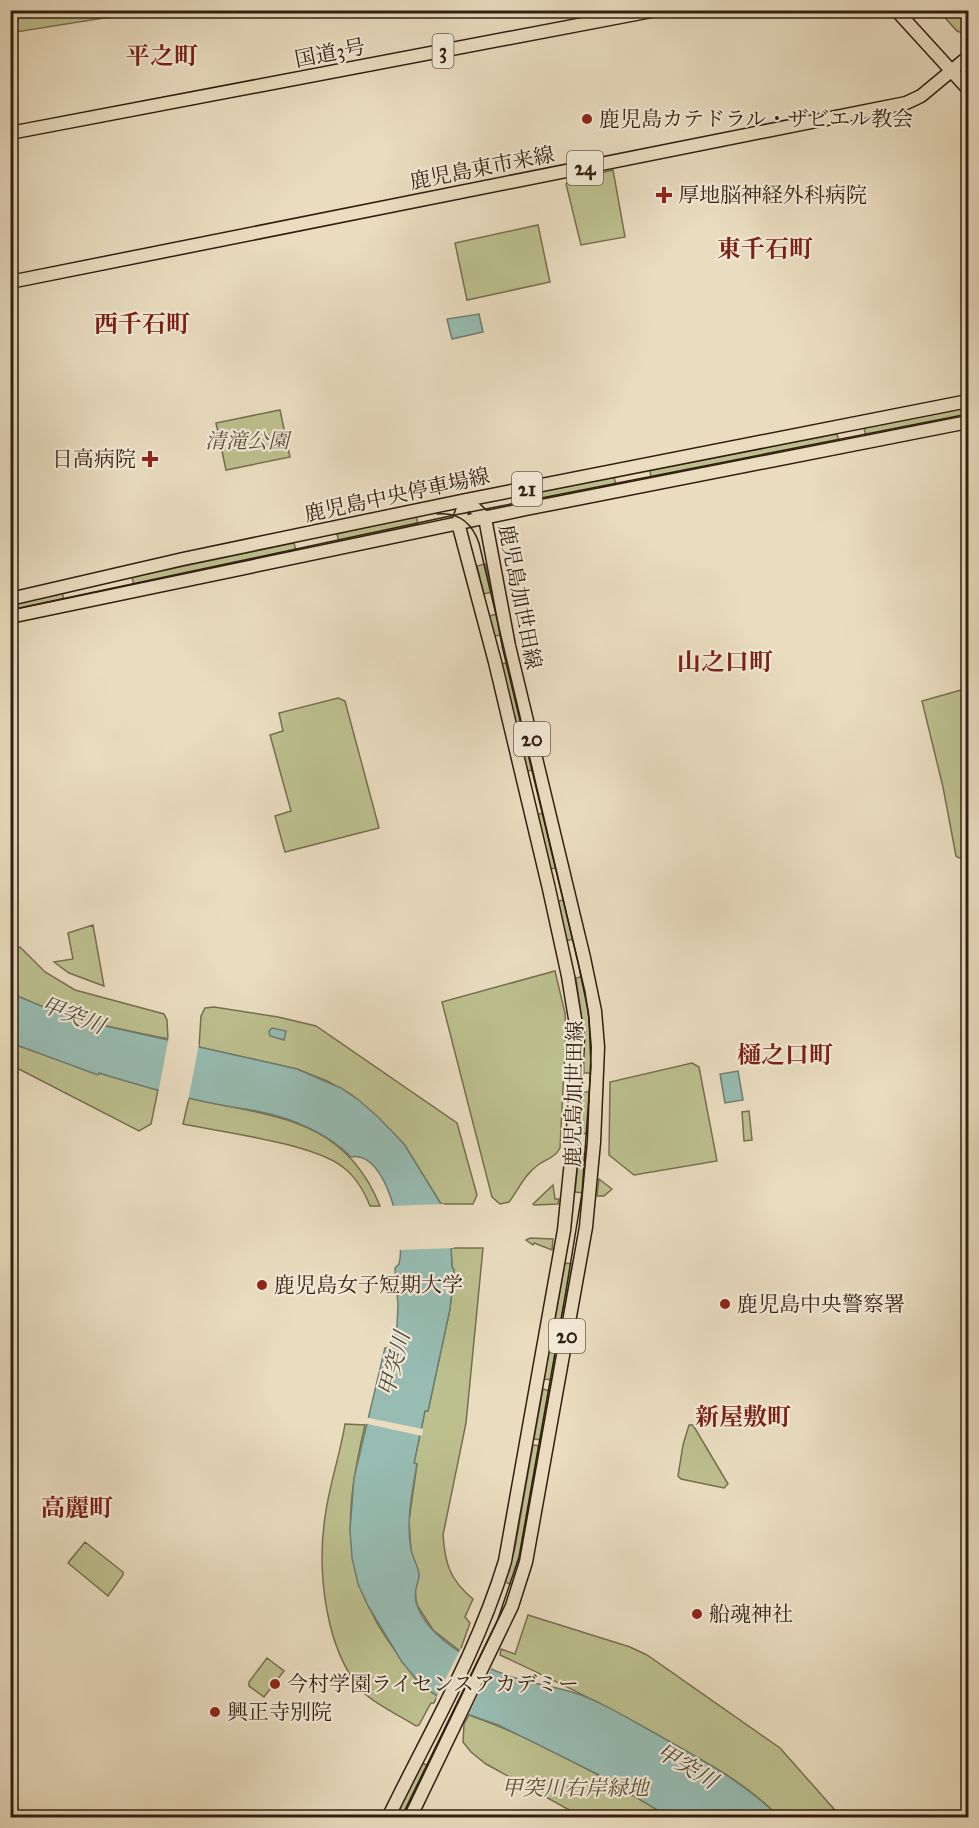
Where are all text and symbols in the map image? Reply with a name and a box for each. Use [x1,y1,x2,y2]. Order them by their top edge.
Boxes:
street label: 国道3号 [292,33,368,73]
road number: 3 [432,34,454,68]
district label: 平之町 [126,41,198,71]
place label: 鹿児島カテドラル・ザビエル教会 [599,106,913,132]
marker: 鹿児島カテドラル・ザビエル教会 [580,112,594,126]
street label: 鹿児島東市来線 [407,141,557,195]
road number: 24 [567,151,603,185]
place label: 厚地脳神経外科病院 [678,182,867,208]
marker: 厚地脳神経外科病院 [655,186,673,204]
district label: 東千石町 [717,234,813,264]
district label: 西千石町 [94,309,190,339]
park label: 清滝公園 [205,428,292,454]
place label: 日高病院 [52,446,136,472]
marker: 日高病院 [141,450,159,468]
street label: 鹿児島中央停車場線 [302,463,492,527]
road number: 21 [512,472,542,506]
street label: 鹿児島加世田線 [493,522,547,672]
district label: 山之口町 [677,647,773,677]
road number: 20 [514,722,550,756]
water label: 甲突川 [37,991,111,1040]
street label: 鹿児島加世田線 [560,1020,588,1168]
district label: 樋之口町 [737,1040,833,1070]
place label: 鹿児島女子短期大学 [274,1272,463,1298]
marker: 鹿児島女子短期大学 [255,1278,269,1292]
place label: 鹿児島中央警察署 [737,1291,905,1317]
marker: 鹿児島中央警察署 [718,1297,732,1311]
road number: 20 [549,1319,585,1353]
water label: 甲突川 [372,1327,416,1399]
district label: 新屋敷町 [695,1402,791,1432]
district label: 高麗町 [41,1493,113,1523]
place label: 船魂神社 [709,1601,793,1627]
marker: 船魂神社 [690,1607,704,1621]
place label: 今村学園ライセンスアカデミー [287,1671,579,1697]
marker: 今村学園ライセンスアカデミー [268,1677,282,1691]
place label: 興正寺別院 [227,1699,332,1725]
marker: 興正寺別院 [208,1705,222,1719]
water label: 甲突川 [652,1737,724,1796]
park label: 甲突川右岸緑地 [502,1775,650,1801]

